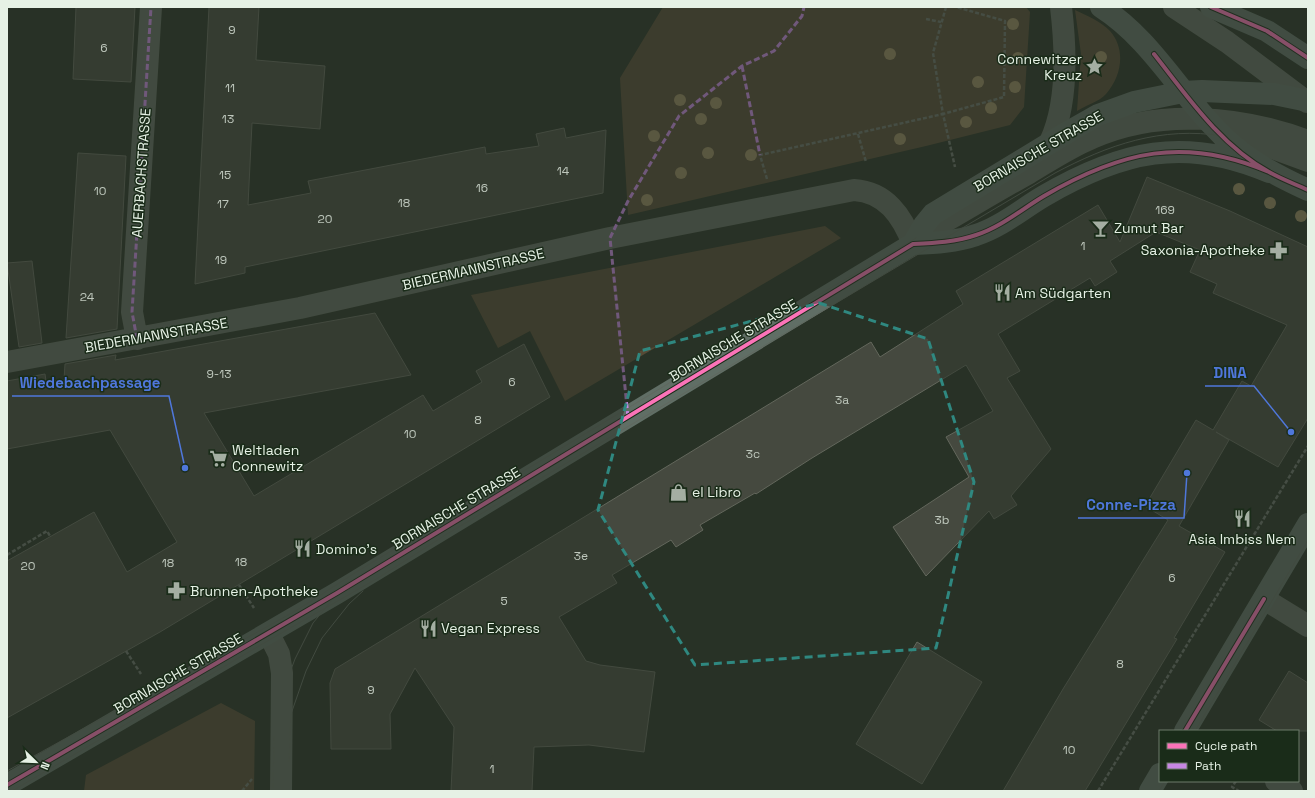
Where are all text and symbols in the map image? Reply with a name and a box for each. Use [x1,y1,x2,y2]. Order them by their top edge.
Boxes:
house number: 9 [228,22,236,38]
house number: 6 [100,40,108,56]
place label: Connewitzer Kreuz [997,50,1082,84]
place icon: Connewitzer Kreuz [1085,57,1105,77]
house number: 11 [225,80,235,96]
street label: BORNAISCHE STRASSE [970,107,1106,195]
street label: AUERBACHSTRASSE [127,108,155,238]
house number: 13 [222,111,234,127]
house number: 14 [557,163,570,179]
house number: 15 [219,167,231,183]
house number: 16 [476,180,488,196]
house number: 10 [94,183,106,199]
house number: 18 [398,195,410,211]
house number: 17 [217,196,229,212]
house number: 169 [1155,202,1175,218]
house number: 20 [318,211,332,227]
bar icon: Zumut Bar [1091,218,1111,238]
place label: Zumut Bar [1114,219,1184,237]
house number: 1 [1080,238,1086,254]
pharmacy icon: Saxonia-Apotheke [1268,240,1288,260]
place label: Saxonia-Apotheke [1141,241,1265,259]
street label: BIEDERMANNSTRASSE [400,244,546,294]
house number: 19 [215,252,227,268]
restaurant icon: Am Südgarten [992,283,1012,303]
place label: Am Südgarten [1015,284,1111,302]
house number: 24 [80,289,95,305]
street label: BORNAISCHE STRASSE [666,295,800,385]
street label: BIEDERMANNSTRASSE [83,314,229,356]
callout: DINA [1205,359,1254,386]
text: DINA [1213,363,1247,382]
house number: 9-13 [206,366,232,382]
callout: Wiedebachpassage [12,369,169,396]
text: Wiedebachpassage [19,373,161,392]
house number: 6 [508,374,516,390]
house number: 3a [835,392,849,408]
house number: 8 [474,412,482,428]
house number: 10 [404,426,416,442]
place label: Weltladen Connewitz [232,441,303,475]
house number: 3c [746,446,760,462]
supermarket icon: Weltladen Connewitz [209,448,229,468]
street label: BORNAISCHE STRASSE [389,463,523,553]
shop icon: el Libro [669,482,689,502]
place label: el Libro [692,483,741,501]
callout: Conne-Pizza [1078,491,1184,518]
text: Conne-Pizza [1086,495,1176,514]
restaurant icon: Asia Imbiss Nem [1232,509,1252,529]
house number: 3b [935,512,950,528]
place label: Asia Imbiss Nem [1188,530,1296,548]
restaurant icon: Domino's [293,539,313,559]
place label: Domino's [316,540,377,558]
house number: 3e [574,548,588,564]
house number: 18 [235,554,247,570]
house number: 18 [162,555,174,571]
house number: 20 [21,558,35,574]
house number: 6 [1168,570,1176,586]
pharmacy icon: Brunnen-Apotheke [167,581,187,601]
place label: Brunnen-Apotheke [190,582,318,600]
house number: 5 [500,593,508,609]
restaurant icon: Vegan Express [418,618,438,638]
place label: Vegan Express [441,619,540,637]
street label: BORNAISCHE STRASSE [110,629,246,717]
house number: 8 [1116,656,1124,672]
house number: 9 [367,682,375,698]
legend [1159,730,1299,782]
text: Cycle path [1195,738,1257,754]
north arrow [16,742,56,782]
house number: 10 [1063,742,1075,758]
text: Path [1195,758,1221,774]
text: N [37,760,53,772]
house number: 1 [489,761,495,777]

